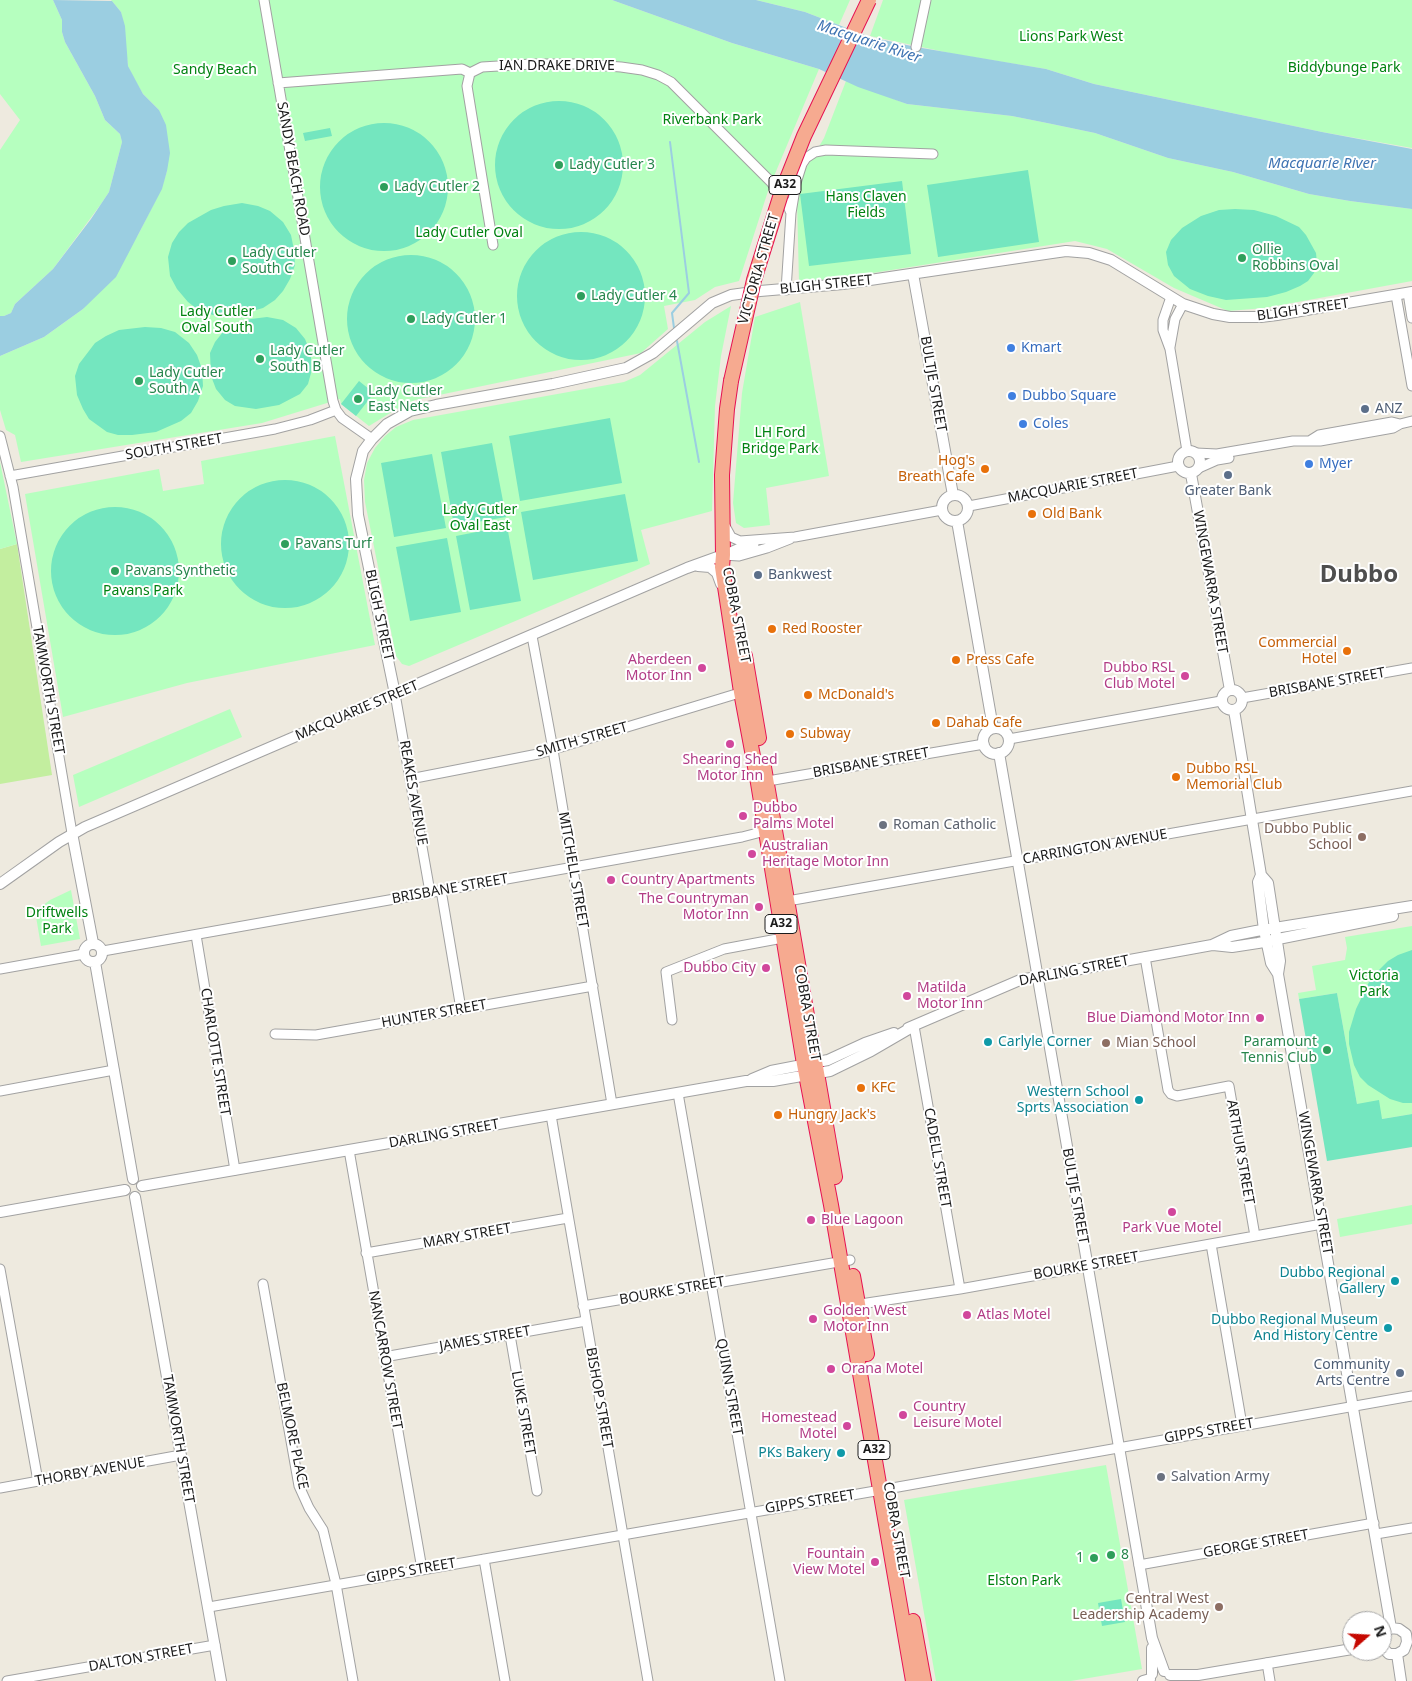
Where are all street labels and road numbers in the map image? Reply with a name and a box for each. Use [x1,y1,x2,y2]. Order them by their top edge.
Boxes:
street label: IAN DRAKE DRIVE [499,58,615,74]
street label: SANDY BEACH ROAD [273,101,313,237]
road number: A32 [769,176,801,194]
street label: VICTORIA STREET [735,212,783,326]
street label: BLIGH STREET [779,272,873,298]
street label: BLIGH STREET [1256,295,1350,325]
street label: BULTJE STREET [916,335,950,433]
street label: SOUTH STREET [124,430,224,464]
street label: MACQUARIE STREET [1006,465,1140,507]
street label: WINGEWARRA STREET [1189,509,1231,655]
street label: COBRA STREET [718,566,754,664]
street label: BLIGH STREET [361,568,397,662]
street label: TAMWORTH STREET [28,624,68,756]
street label: BRISBANE STREET [1267,664,1387,702]
street label: MACQUARIE STREET [293,677,421,745]
street label: SMITH STREET [534,719,630,761]
street label: REAKES AVENUE [395,739,431,847]
street label: BRISBANE STREET [811,744,931,782]
street label: MITCHELL STREET [555,811,591,929]
street label: CARRINGTON AVENUE [1021,826,1169,868]
street label: BRISBANE STREET [390,870,510,908]
road number: A32 [765,914,797,934]
street label: DARLING STREET [1018,952,1130,990]
street label: COBRA STREET [790,964,824,1062]
street label: CHARLOTTE STREET [197,987,233,1117]
street label: HUNTER STREET [380,996,488,1032]
street label: ARTHUR STREET [1223,1098,1257,1206]
street label: CADELL STREET [920,1106,954,1210]
street label: WINGEWARRA STREET [1294,1110,1336,1256]
street label: DARLING STREET [388,1116,500,1152]
street label: BULTJE STREET [1058,1147,1092,1245]
street label: MARY STREET [421,1220,513,1252]
street label: BOURKE STREET [1032,1248,1140,1284]
street label: BOURKE STREET [618,1273,726,1309]
street label: NANCARROW STREET [365,1289,405,1431]
street label: JAMES STREET [438,1323,532,1355]
street label: QUINN STREET [712,1337,746,1437]
street label: BISHOP STREET [582,1346,616,1450]
street label: LUKE STREET [507,1370,539,1456]
street label: TAMWORTH STREET [158,1373,198,1505]
street label: BELMORE PLACE [272,1381,312,1491]
street label: GIPPS STREET [1163,1415,1255,1447]
road number: A32 [858,1440,890,1460]
street label: THORBY AVENUE [34,1454,146,1490]
street label: COBRA STREET [879,1481,913,1579]
street label: GIPPS STREET [764,1487,856,1517]
street label: GEORGE STREET [1202,1526,1310,1562]
street label: GIPPS STREET [365,1555,457,1587]
street label: DALTON STREET [87,1641,195,1675]

